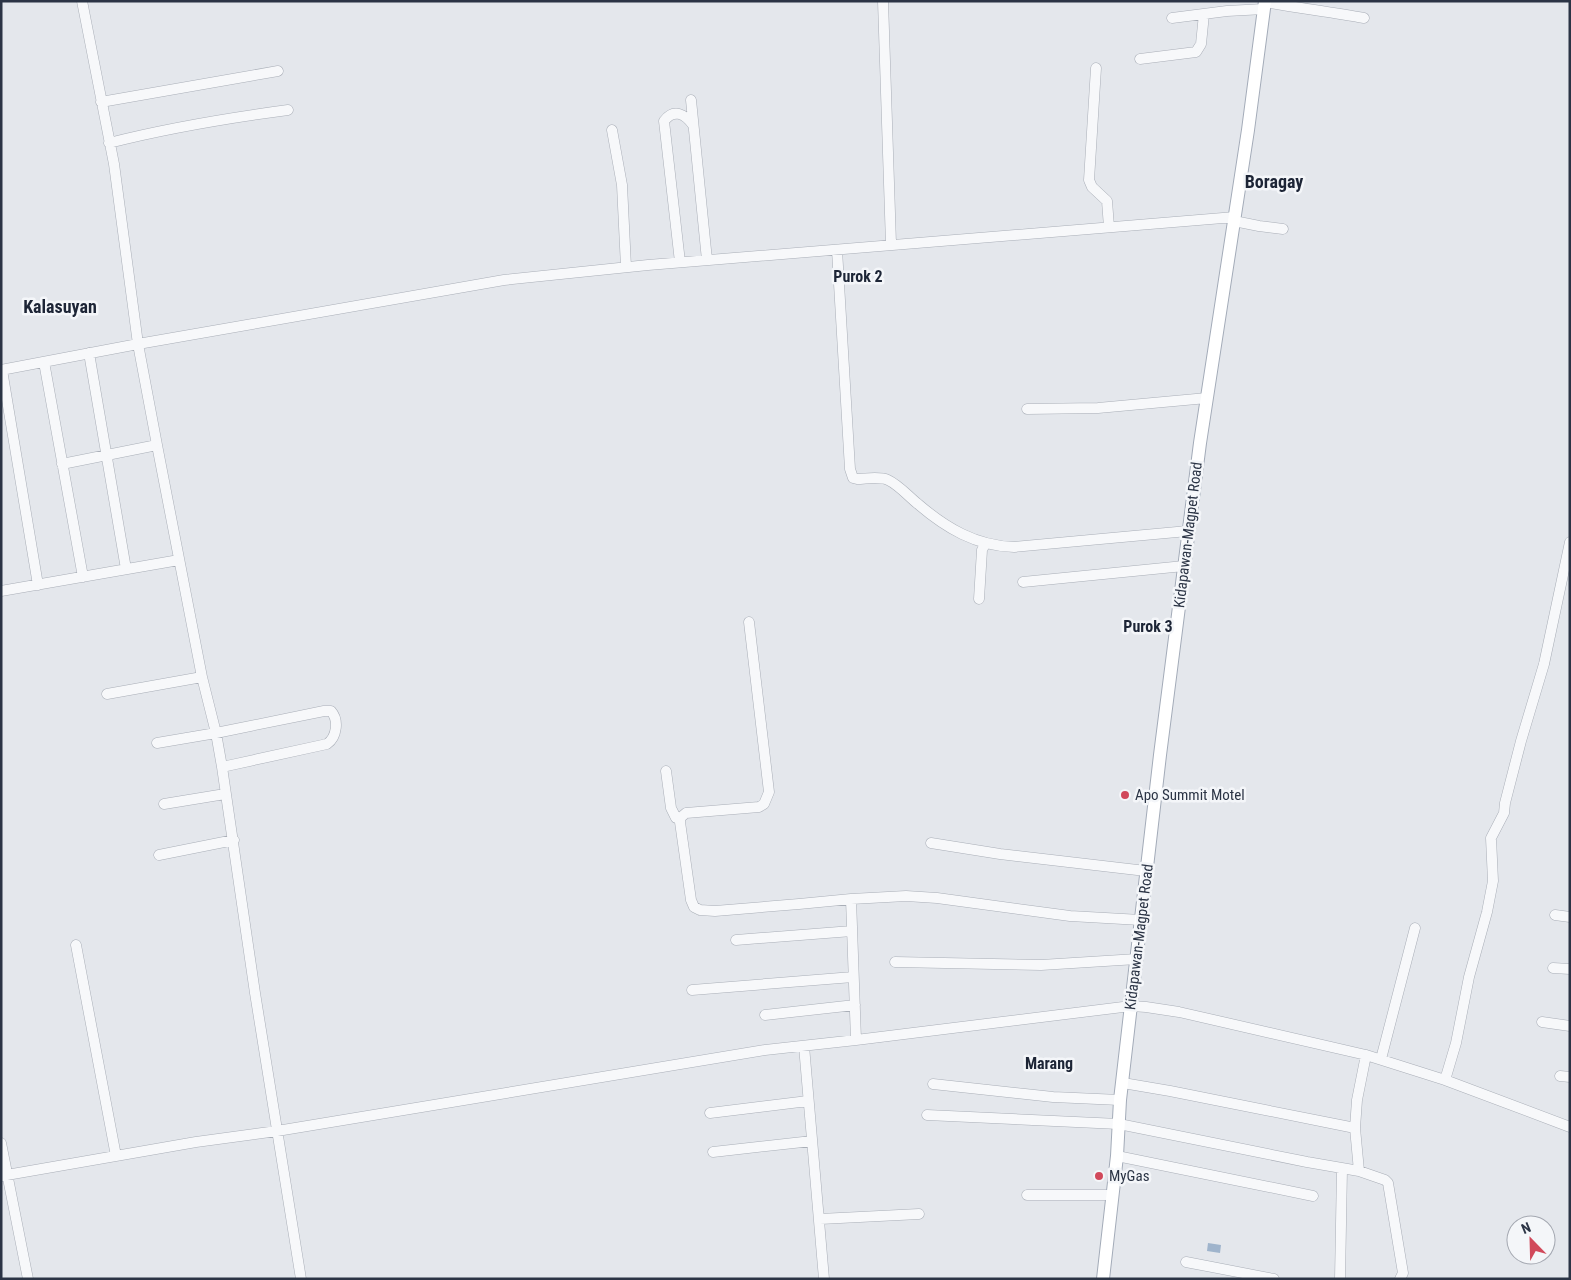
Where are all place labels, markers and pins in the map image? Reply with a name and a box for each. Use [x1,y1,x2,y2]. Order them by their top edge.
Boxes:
place label: Apo Summit Motel [1135,786,1245,804]
marker: Apo Summit Motel [1119,789,1131,801]
place label: MyGas [1109,1167,1150,1185]
marker: MyGas [1093,1170,1105,1182]

